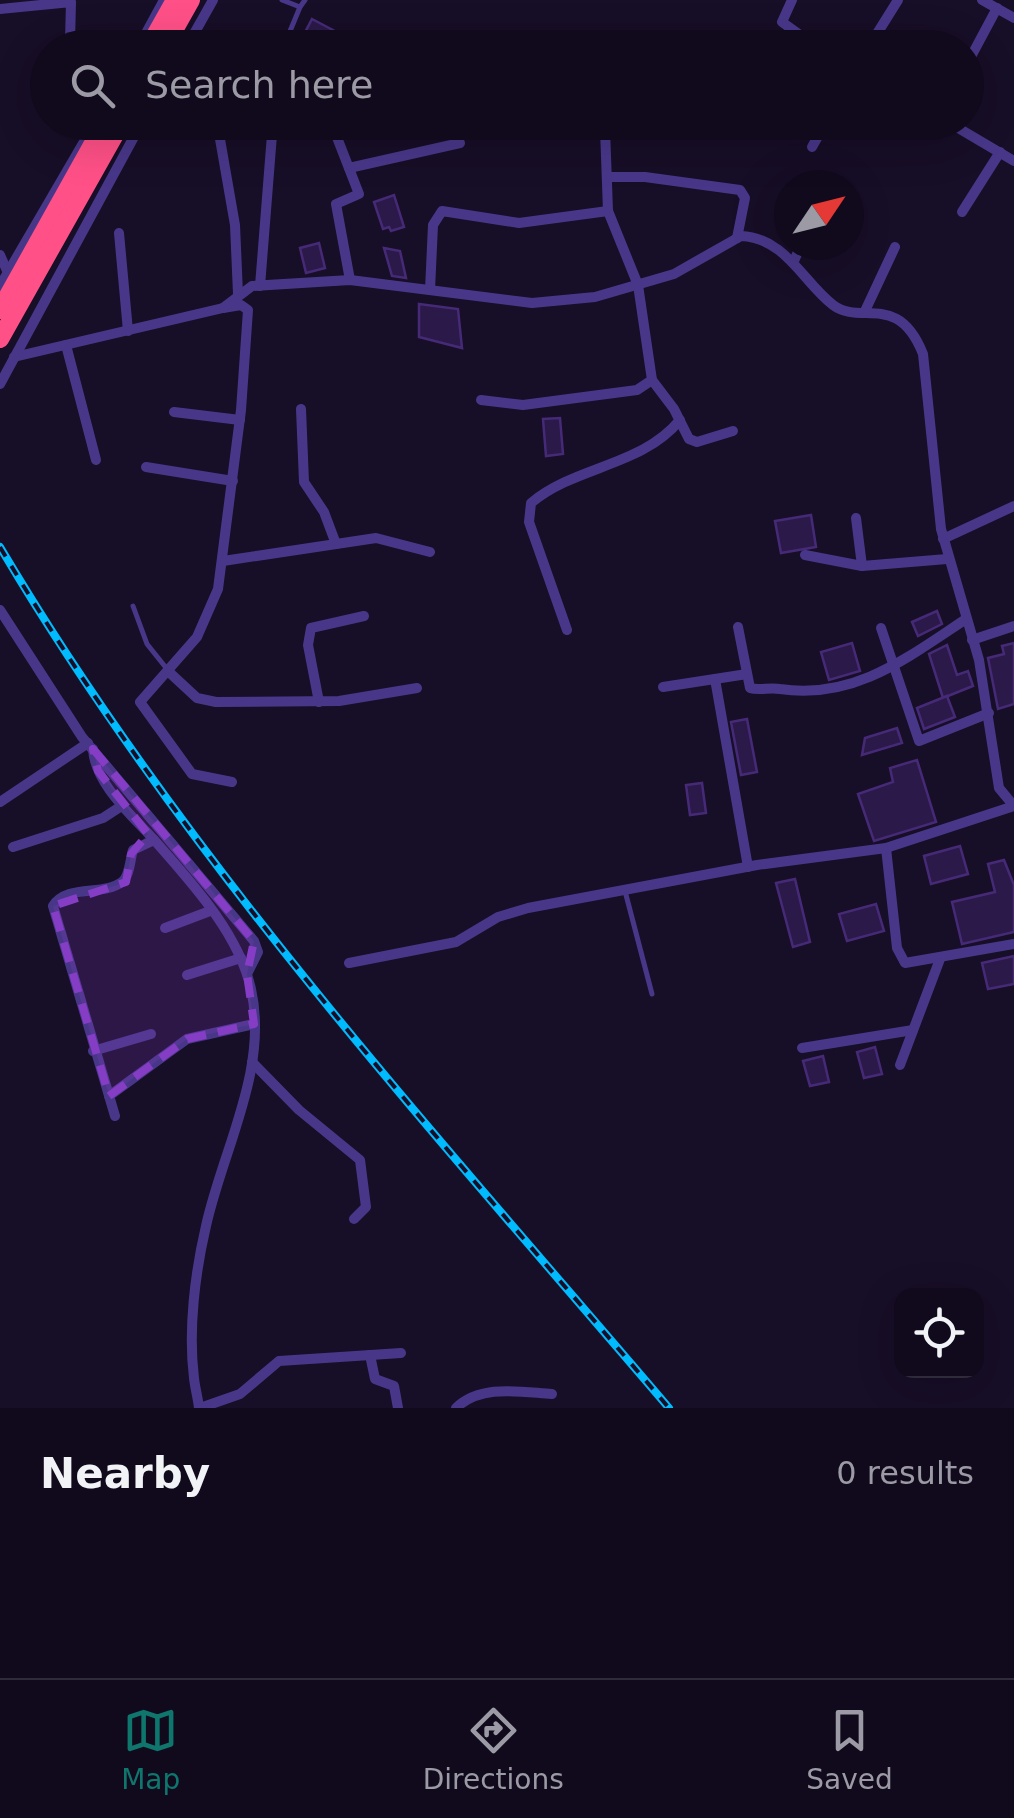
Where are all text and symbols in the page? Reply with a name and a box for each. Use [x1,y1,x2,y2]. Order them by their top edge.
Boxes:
search box [30,30,984,140]
icon: search [65,58,120,113]
text: Search here [145,63,373,107]
north arrow [774,170,864,260]
map controls [894,1288,984,1378]
button: locate [894,1288,984,1378]
text: Nearby [40,1449,210,1498]
text: 0 results [836,1454,974,1492]
tab: Map [121,1703,180,1796]
tab: Directions [423,1703,564,1796]
tab: Saved [806,1703,893,1796]

